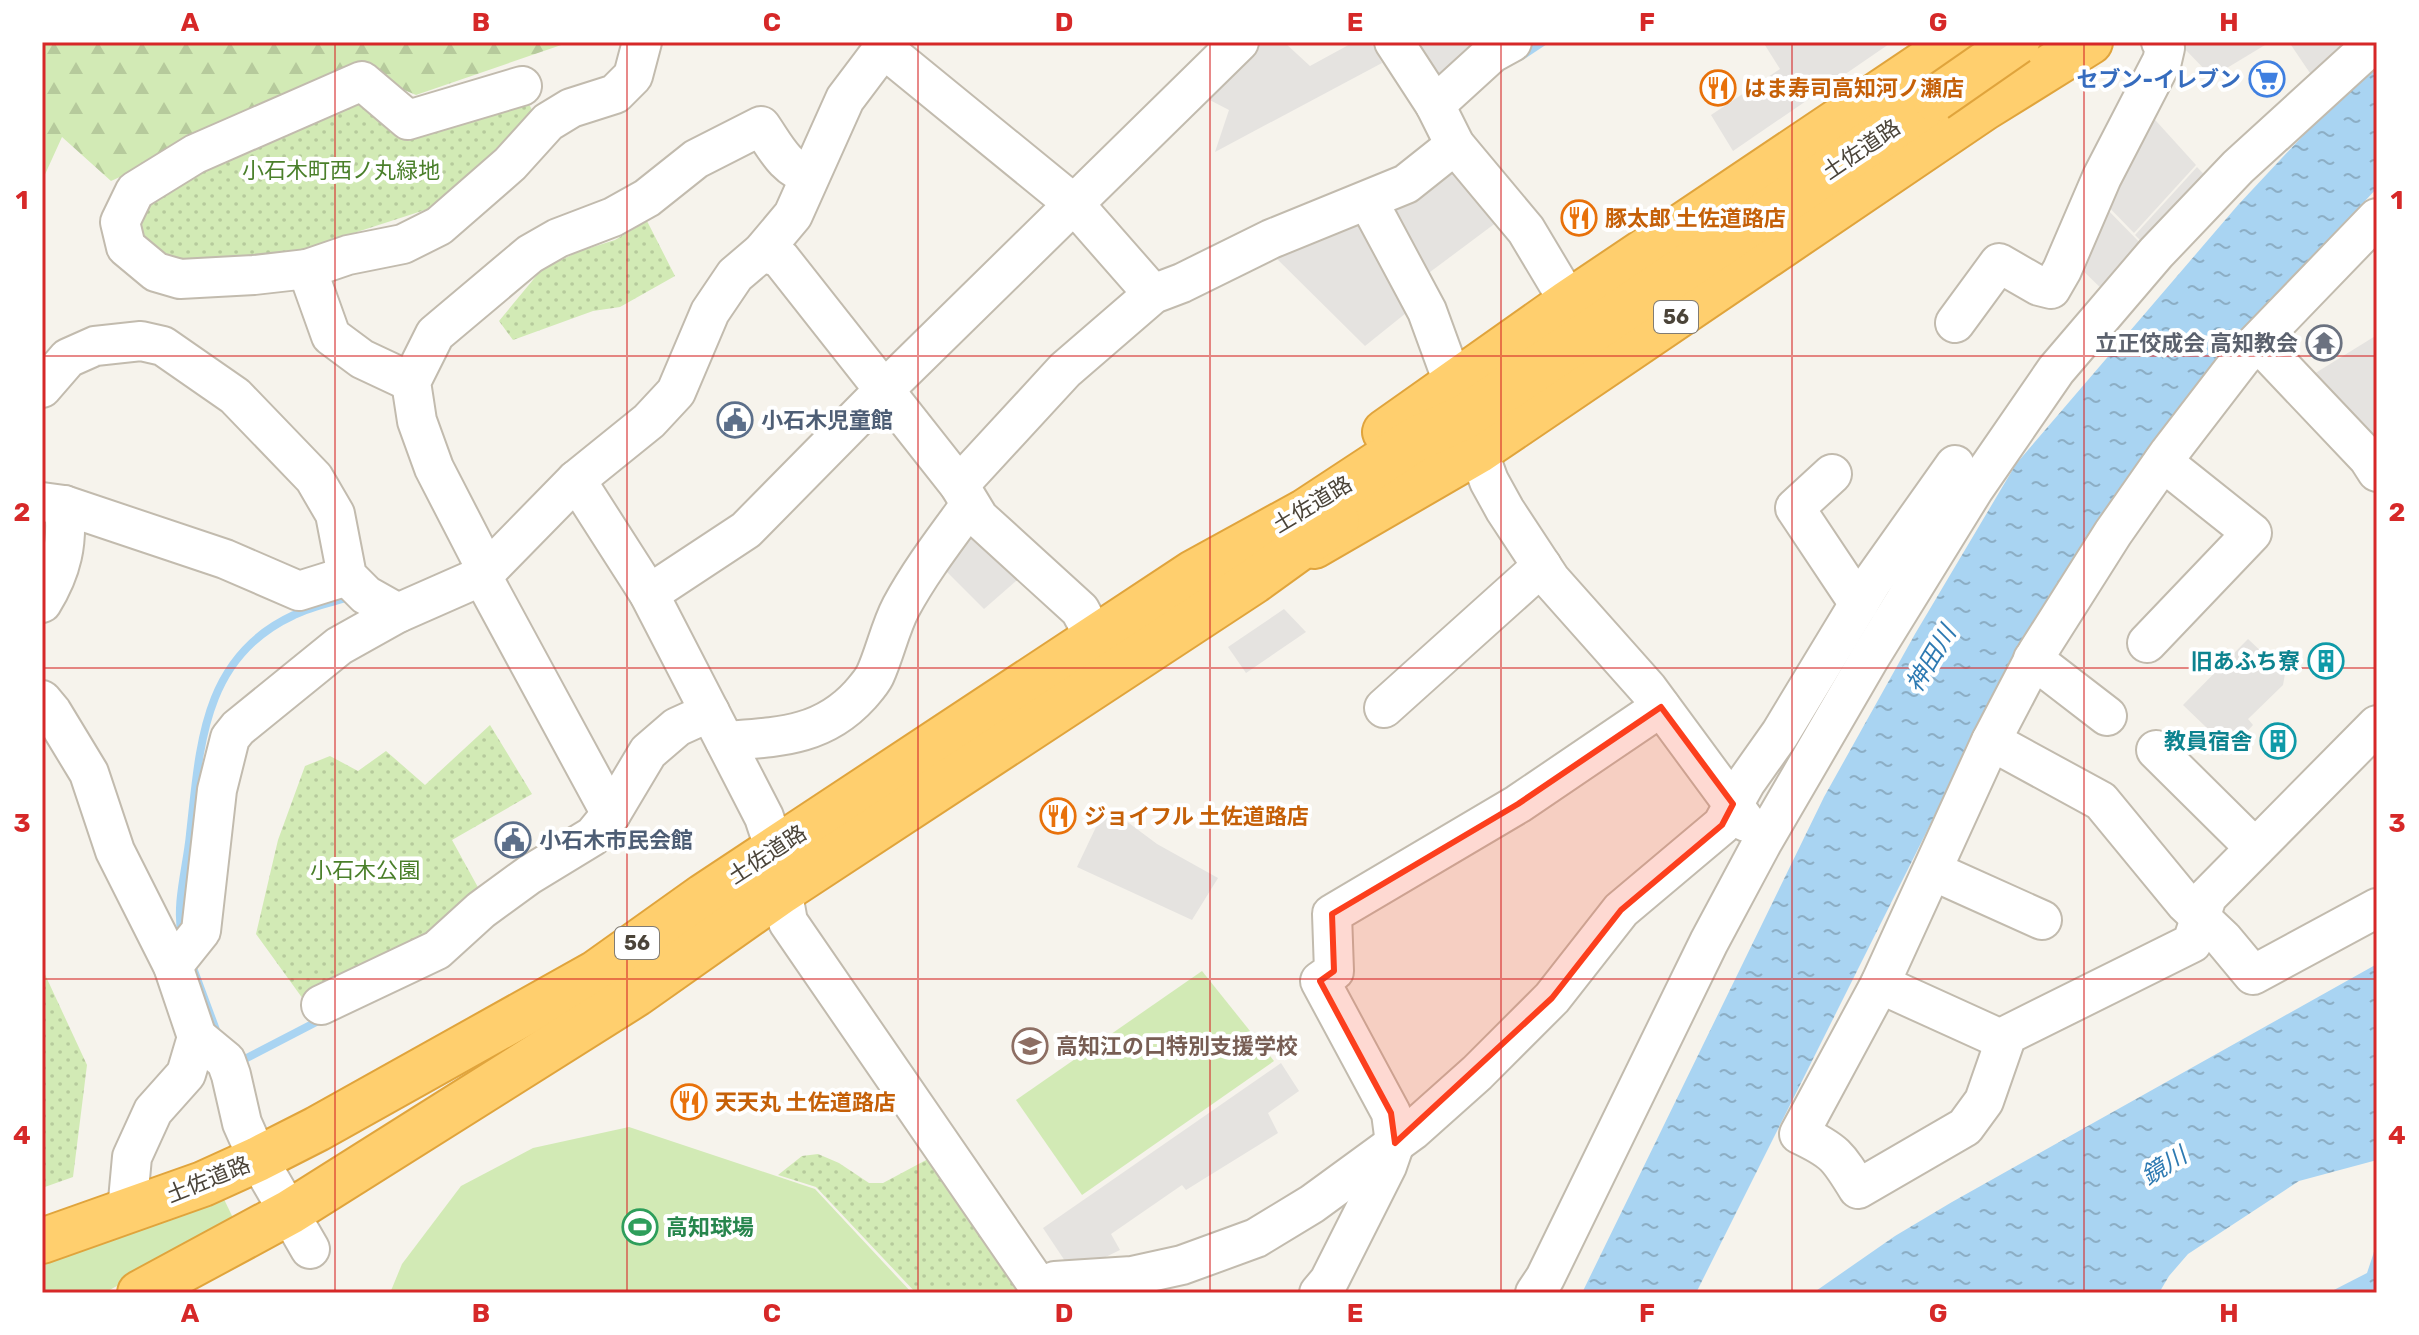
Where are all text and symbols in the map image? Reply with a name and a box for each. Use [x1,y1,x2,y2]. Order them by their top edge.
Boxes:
text: A [181,7,200,38]
text: B [472,7,490,38]
text: C [763,7,781,38]
text: D [1055,7,1073,38]
text: E [1347,7,1363,38]
text: F [1639,7,1655,38]
text: G [1929,7,1947,38]
text: H [2219,7,2239,38]
supermarket icon: セブン-イレブン [2248,60,2286,98]
place label: セブン-イレブン [2077,66,2241,93]
restaurant icon: はま寿司高知河ノ瀬店 [1699,69,1737,107]
place label: はま寿司高知河ノ瀬店 [1744,75,1964,102]
street label: 土佐道路 [1817,114,1905,185]
park label: 小石木町西ノ丸緑地 [242,157,440,184]
text: 1 [16,185,28,216]
text: 1 [2391,185,2403,216]
restaurant icon: 豚太郎 土佐道路店 [1560,199,1598,237]
place label: 豚太郎 土佐道路店 [1605,205,1786,232]
road number: 56 [1654,301,1698,333]
temple icon: 立正佼成会 高知教会 [2305,324,2343,362]
place label: 立正佼成会 高知教会 [2095,330,2298,357]
public building icon: 小石木児童館 [716,401,754,439]
place label: 小石木児童館 [761,407,893,434]
street label: 土佐道路 [1268,470,1357,539]
text: 2 [14,497,30,528]
text: 2 [2389,497,2405,528]
water label: 神田川 [1900,618,1963,697]
building icon: 旧あふち寮 [2307,642,2345,680]
place label: 旧あふち寮 [2191,648,2300,675]
building icon: 教員宿舎 [2259,722,2297,760]
place label: 教員宿舎 [2164,728,2252,755]
restaurant icon: ジョイフル 土佐道路店 [1039,797,1077,835]
place label: ジョイフル 土佐道路店 [1084,803,1309,830]
text: 3 [13,808,31,839]
text: 3 [2388,808,2406,839]
street label: 土佐道路 [723,819,812,890]
public building icon: 小石木市民会館 [494,821,532,859]
place label: 小石木市民会館 [539,827,693,854]
park label: 小石木公園 [310,857,420,884]
road number: 56 [615,927,659,959]
school or university icon: 高知江の口特別支援学校 [1011,1027,1049,1065]
place label: 高知江の口特別支援学校 [1056,1033,1298,1060]
restaurant icon: 天天丸 土佐道路店 [670,1083,708,1121]
place label: 天天丸 土佐道路店 [715,1089,896,1116]
text: 4 [13,1120,31,1151]
text: 4 [2388,1120,2406,1151]
water label: 鏡川 [2136,1140,2194,1191]
street label: 土佐道路 [162,1150,254,1208]
sports icon: 高知球場 [621,1208,659,1246]
place label: 高知球場 [666,1214,754,1241]
text: A [181,1298,200,1329]
text: B [472,1298,490,1329]
text: C [763,1298,781,1329]
text: D [1055,1298,1073,1329]
text: E [1347,1298,1363,1329]
text: F [1639,1298,1655,1329]
text: G [1929,1298,1947,1329]
text: H [2219,1298,2239,1329]

